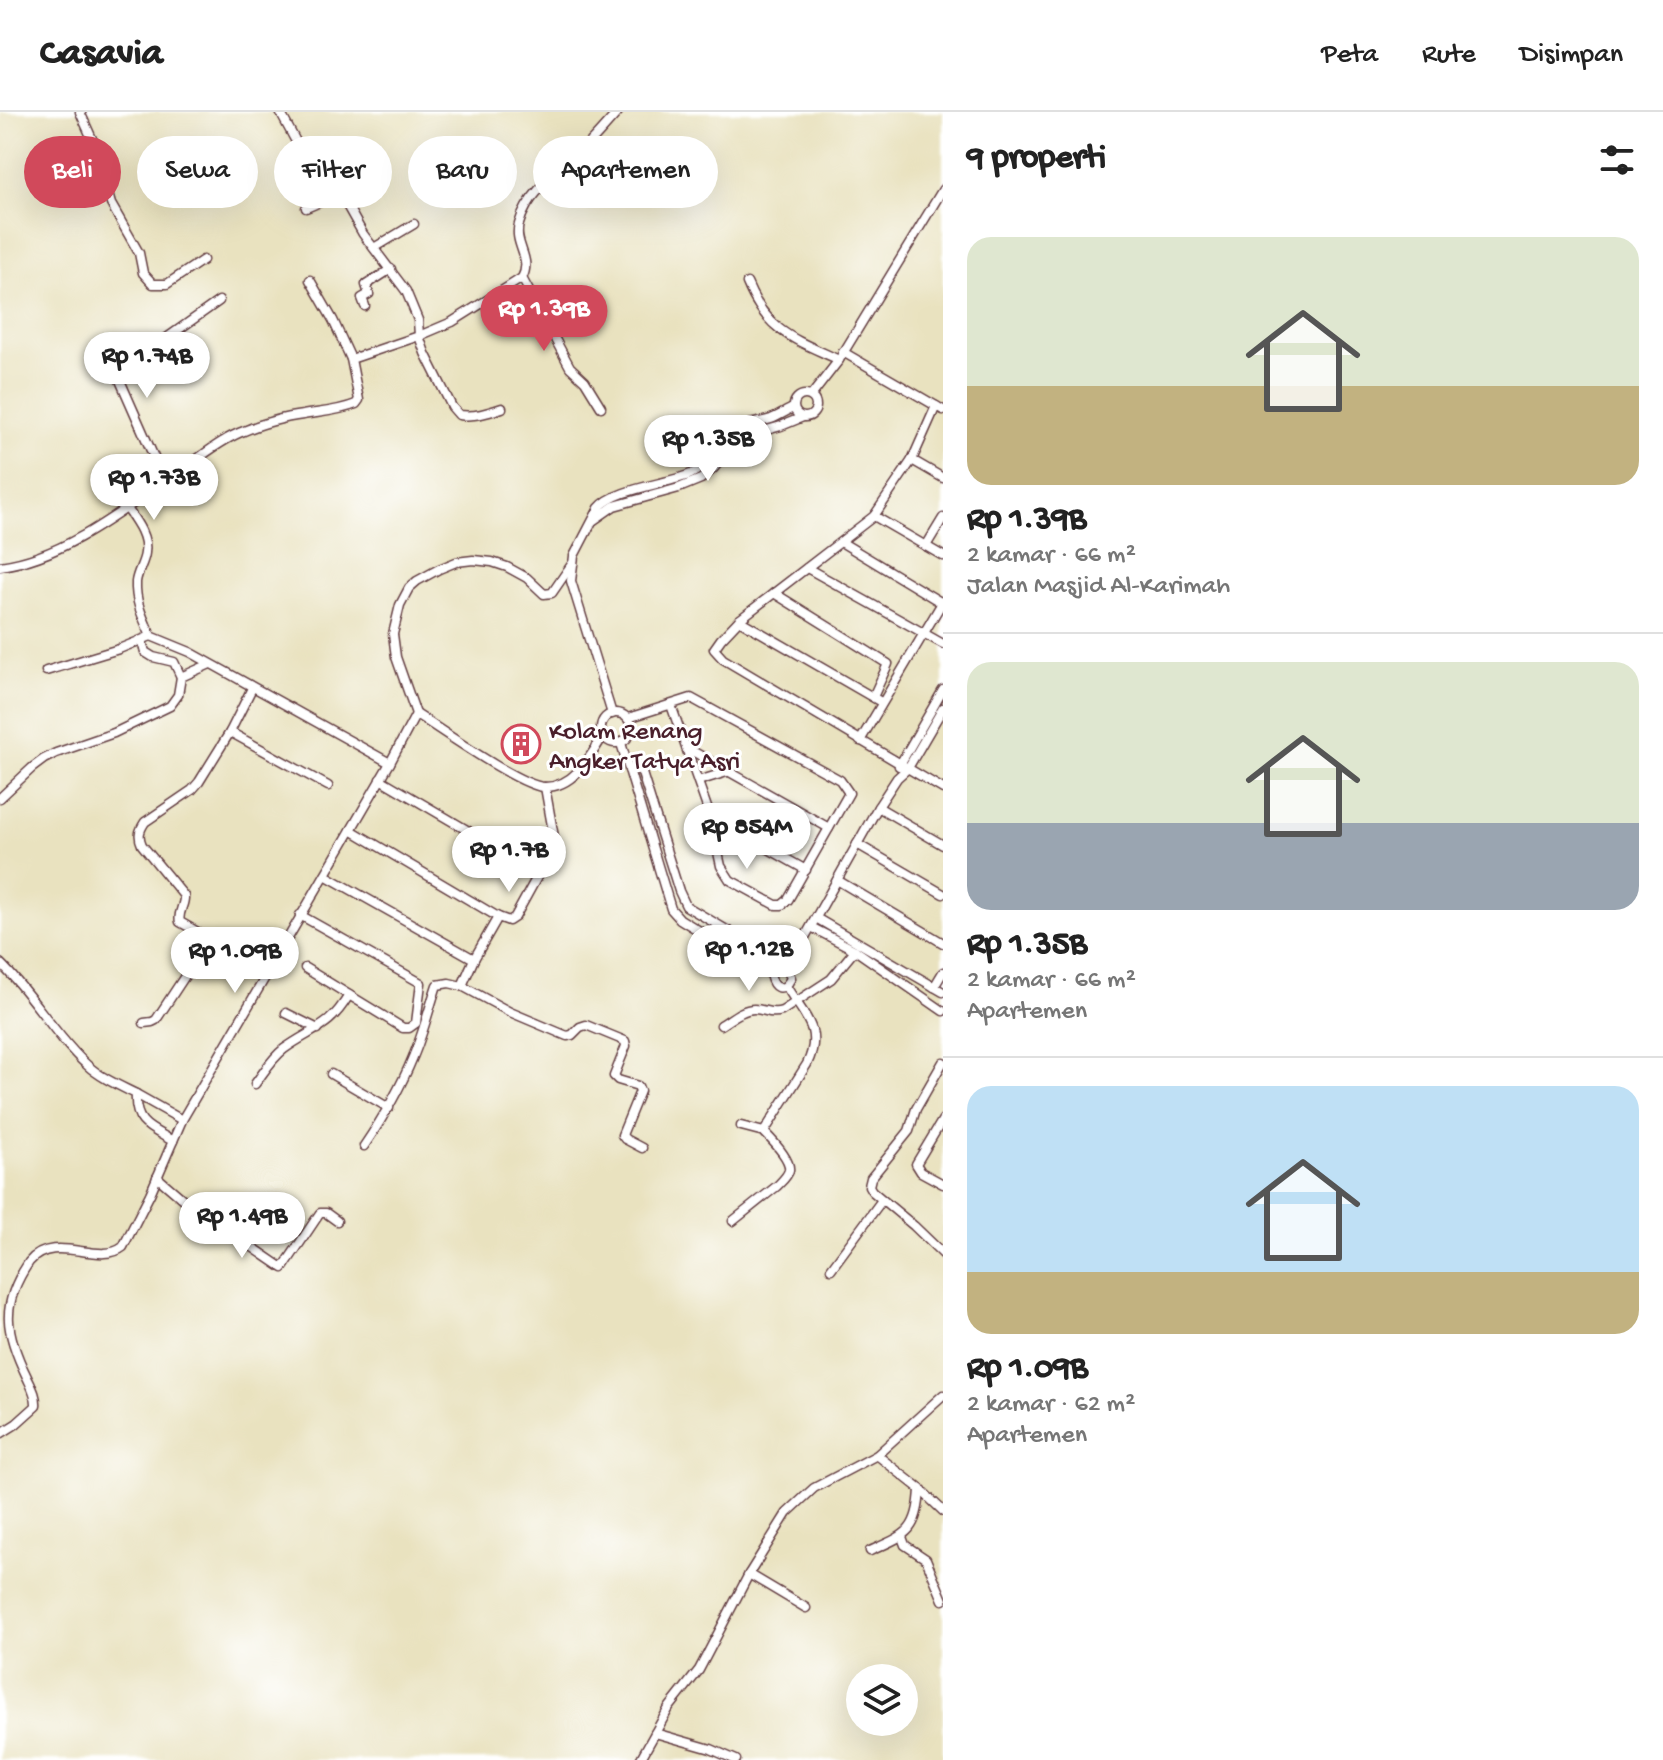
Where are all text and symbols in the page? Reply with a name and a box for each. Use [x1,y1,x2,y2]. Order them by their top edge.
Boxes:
text: Casavia [40,33,163,77]
text: Peta [1321,39,1378,72]
text: Rute [1422,39,1476,72]
text: Disimpan [1520,39,1623,72]
chip: Beli [24,136,121,208]
chip: Sewa [137,136,258,208]
chip: Filter [274,136,392,208]
chip: Baru [408,136,517,208]
chip: Apartemen [533,136,718,208]
icon: filters [1595,138,1639,182]
text: 9 properti [967,140,1106,180]
pin: Rp 1.39B [461,285,627,353]
icon: home [1231,289,1375,433]
text: Rp 1.39B [498,295,590,326]
pin: Rp 1.74B [64,332,230,400]
text: Rp 1.74B [102,342,192,373]
pin: Rp 1.35B [625,415,791,483]
text: Rp 1.35B [662,425,754,456]
pin: Rp 1.73B [71,454,237,522]
text: Rp 1.73B [108,464,200,495]
text: Rp 1.39B [967,501,1086,541]
text: 2 kamar · 66 m² [967,541,1136,572]
text: Jalan Masjid Al-Karimah [967,572,1230,603]
icon: home [1231,714,1375,858]
place label: Kolam Renang Angker Tatya Asri [549,718,740,779]
building icon: Kolam Renang Angker Tatya Asri [500,723,542,765]
pin: Rp 854M [673,803,821,871]
text: Rp 854M [702,813,792,844]
pin: Rp 1.7B [435,826,583,894]
text: Rp 1.7B [470,836,548,867]
pin: Rp 1.12B [666,925,832,993]
text: Rp 1.35B [967,926,1087,966]
pin: Rp 1.09B [152,927,318,995]
text: Rp 1.12B [705,935,793,966]
text: Rp 1.09B [189,937,281,968]
text: 2 kamar · 66 m² [967,966,1136,997]
text: Apartemen [967,997,1087,1028]
icon: home [1231,1138,1375,1282]
pin: Rp 1.49B [159,1192,325,1260]
text: Rp 1.49B [197,1202,287,1233]
text: Rp 1.09B [967,1350,1088,1390]
text: 2 kamar · 62 m² [967,1390,1135,1421]
text: Apartemen [967,1421,1087,1452]
map controls [846,1664,918,1736]
button: layers [846,1664,918,1736]

